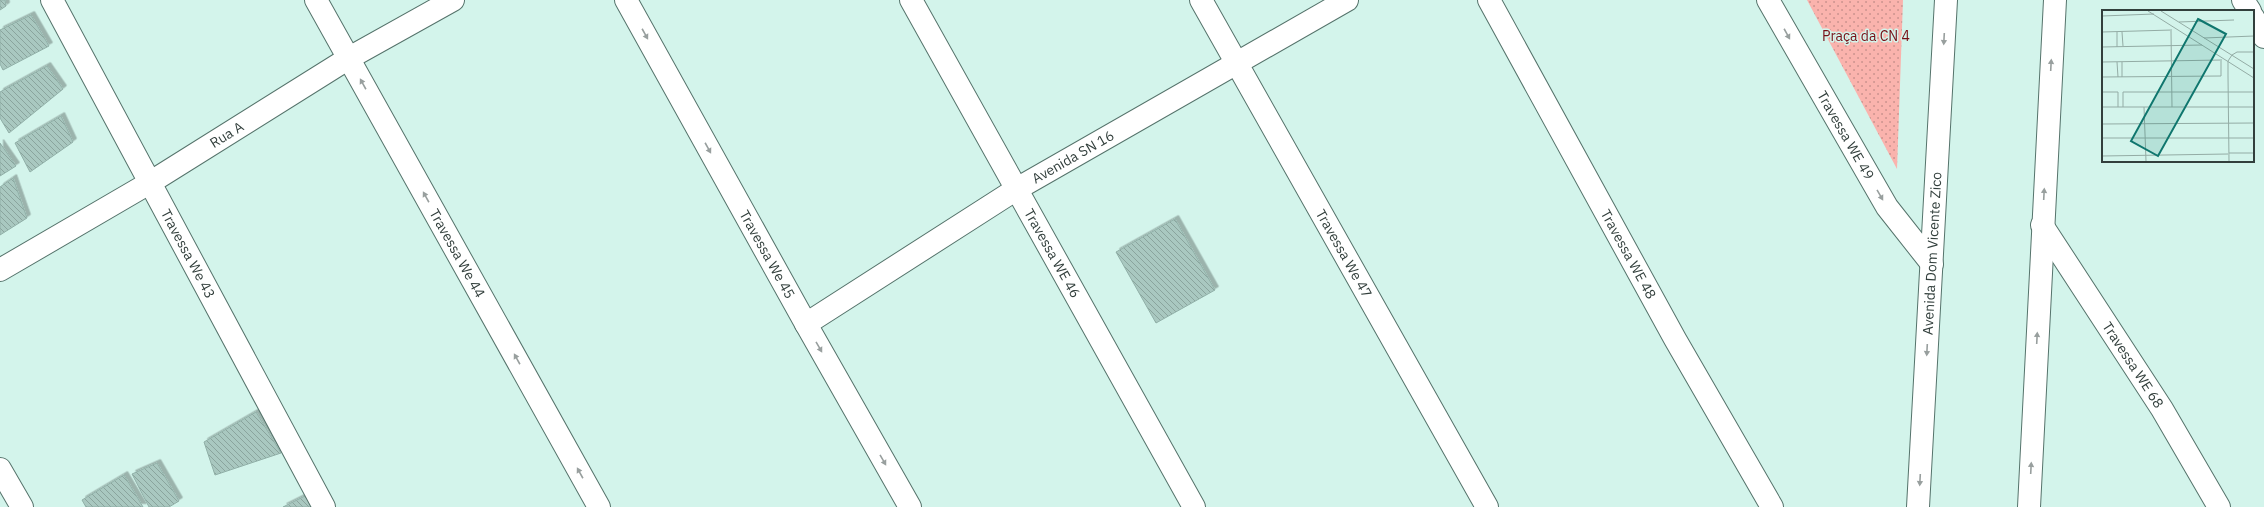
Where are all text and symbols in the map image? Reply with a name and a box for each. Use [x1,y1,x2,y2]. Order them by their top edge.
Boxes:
inset map [2102,10,2254,162]
park label: Praça da CN 4 [1822,27,1910,45]
one-way arrow [642,28,649,40]
one-way arrow [1784,28,1790,40]
one-way arrow [1941,33,1947,46]
one-way arrow [2048,58,2054,71]
one-way arrow [360,78,366,89]
street label: Travessa WE 49 [1813,88,1878,183]
street label: Rua A [206,117,247,152]
street label: Avenida SN 16 [1029,126,1117,187]
one-way arrow [705,142,711,154]
street label: Avenida Dom Vicente Zico [1919,171,1946,335]
one-way arrow [2040,188,2047,200]
one-way arrow [1876,190,1884,200]
one-way arrow [423,191,430,203]
street label: Travessa WE 46 [1020,205,1084,301]
street label: Travessa We 43 [157,206,219,302]
street label: Travessa We 44 [425,206,489,301]
street label: Travessa We 47 [1312,206,1376,301]
street label: Travessa WE 48 [1597,206,1660,302]
street label: Travessa We 45 [735,207,799,302]
street label: Travessa WE 68 [2099,318,2168,411]
one-way arrow [2034,331,2040,344]
one-way arrow [815,341,822,353]
one-way arrow [1924,344,1930,357]
one-way arrow [514,354,520,365]
one-way arrow [880,454,887,466]
one-way arrow [2028,461,2034,474]
one-way arrow [577,467,584,479]
one-way arrow [1917,474,1923,487]

